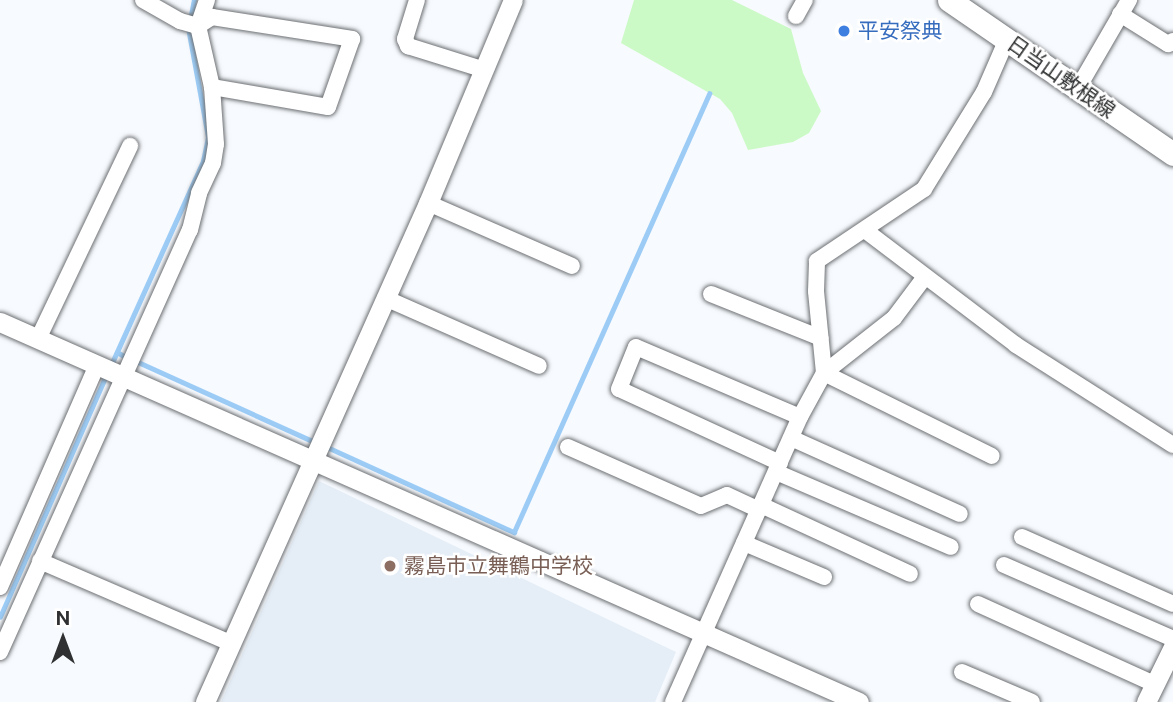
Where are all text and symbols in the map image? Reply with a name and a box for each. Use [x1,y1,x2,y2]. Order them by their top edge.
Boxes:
place label: 平安祭典 [858,18,942,44]
marker: 平安祭典 [836,23,852,39]
street label: 日当山敷根線 [1002,31,1120,123]
place label: 霧島市立舞鶴中学校 [404,553,593,579]
marker: 霧島市立舞鶴中学校 [382,558,398,574]
north arrow [28,604,98,674]
text: N [56,607,70,629]

